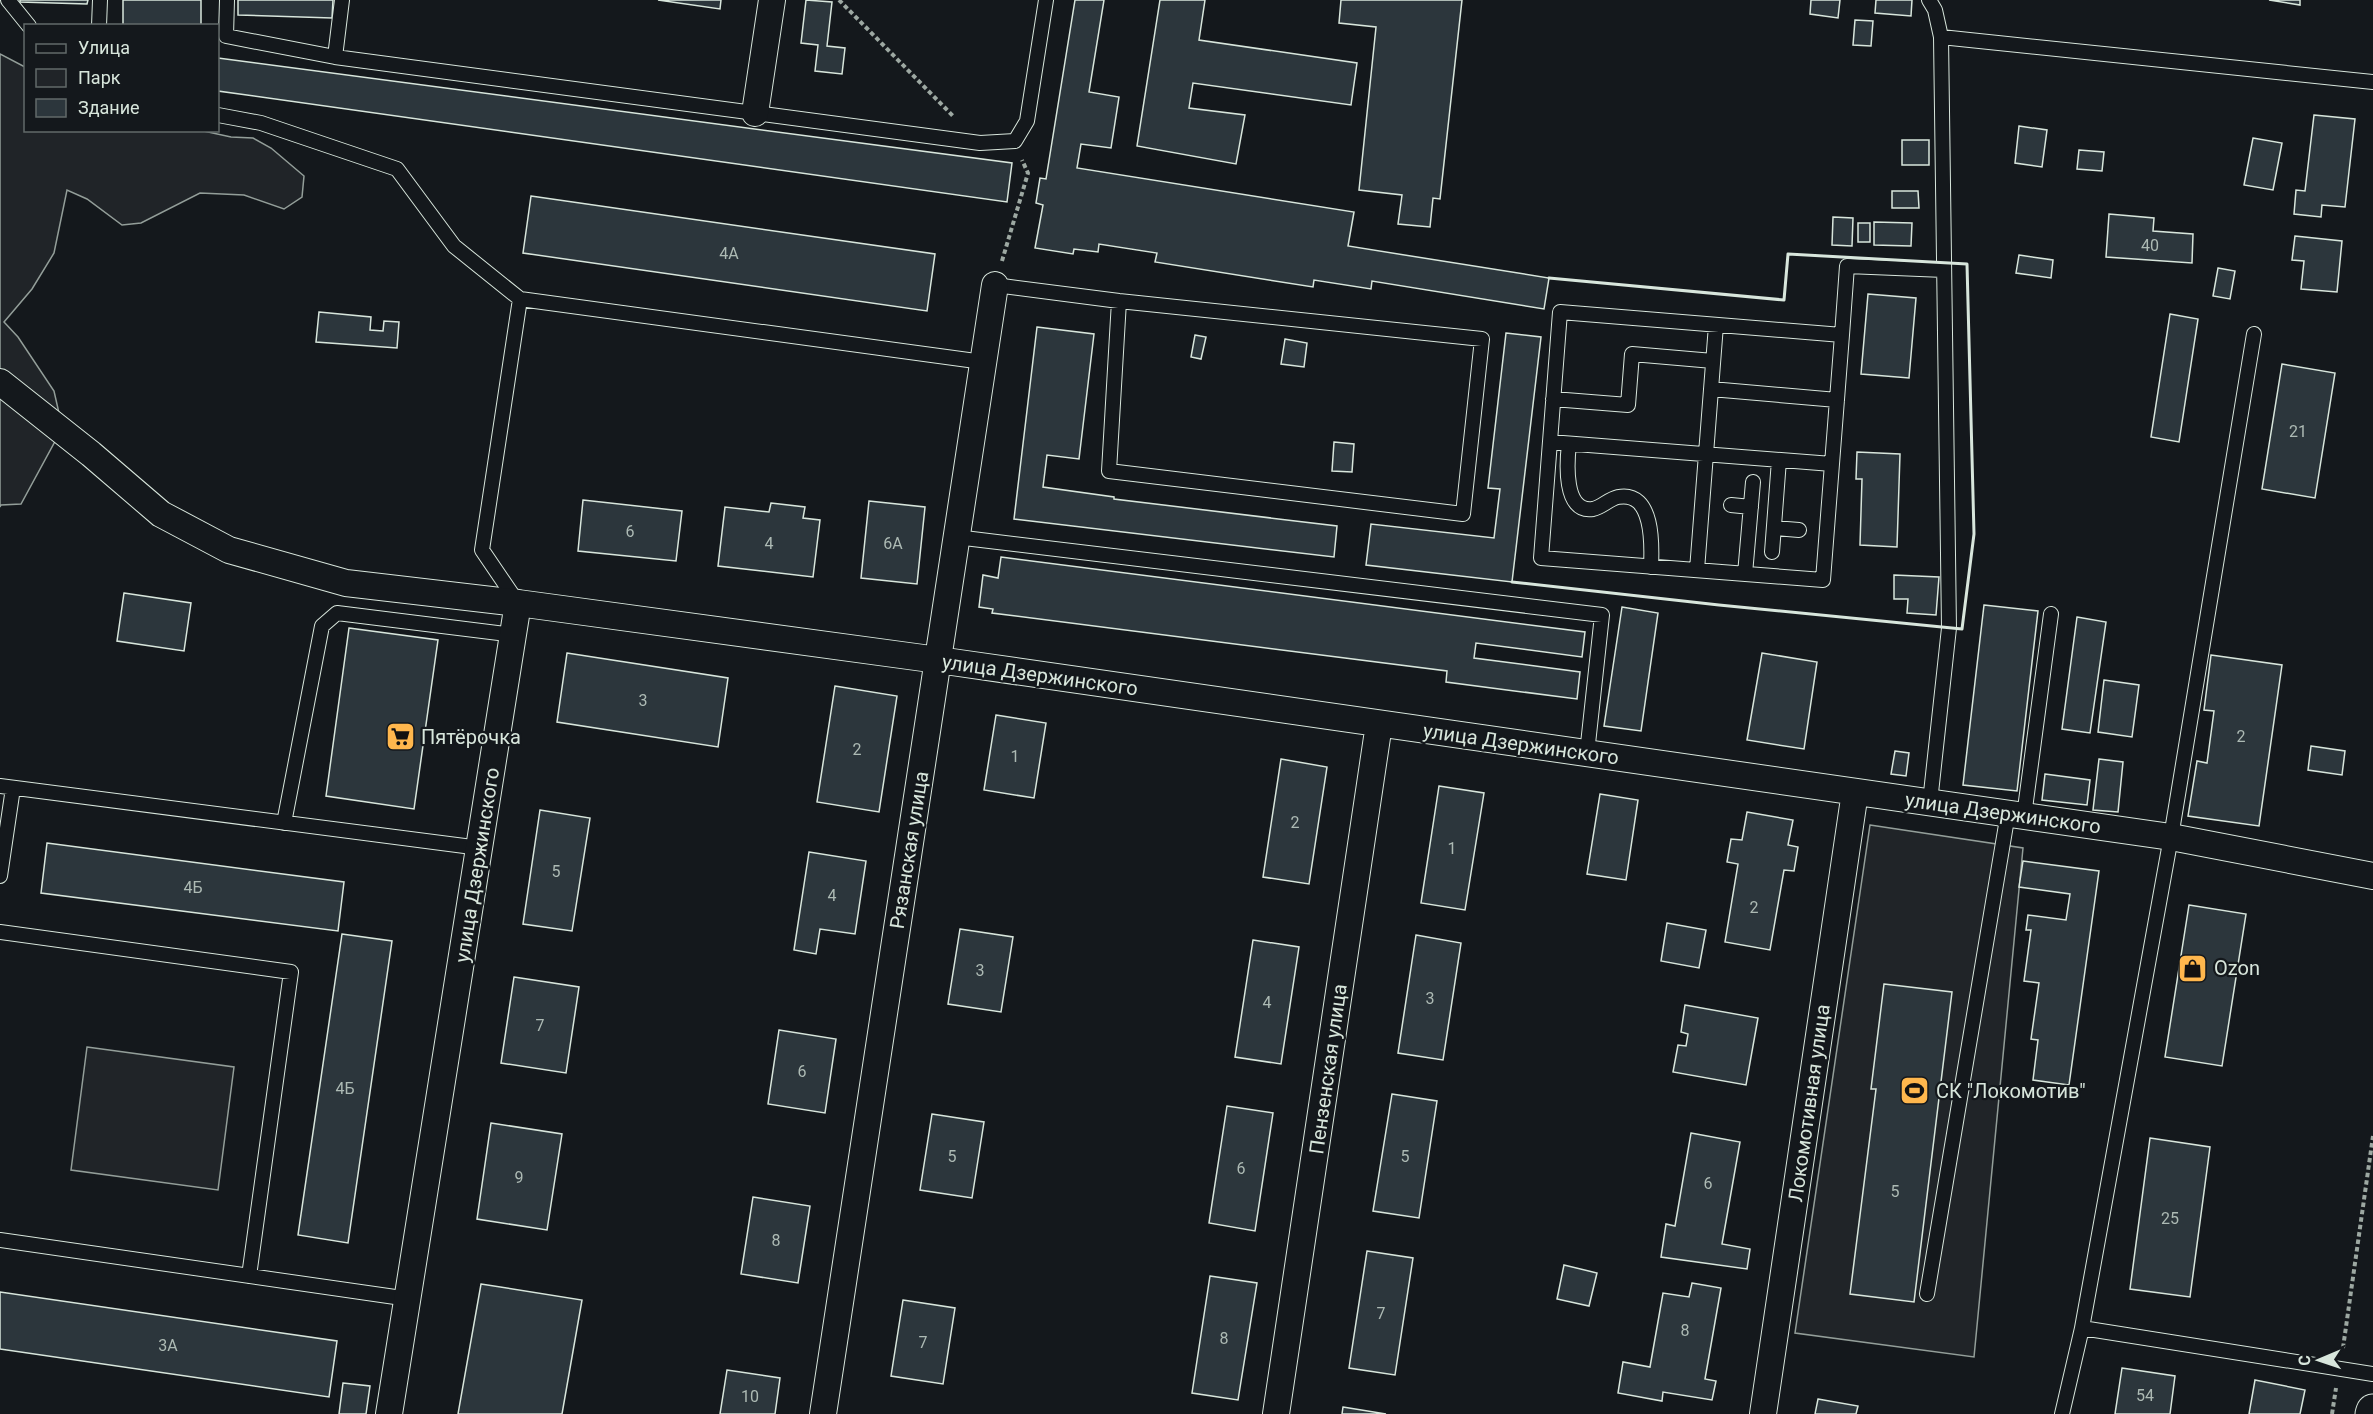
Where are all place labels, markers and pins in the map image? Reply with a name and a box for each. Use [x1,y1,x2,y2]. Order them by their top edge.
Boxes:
supermarket icon: Пятёрочка [384,721,416,753]
place label: Пятёрочка [421,725,521,749]
shop icon: Ozon [2177,952,2209,984]
place label: Ozon [2214,956,2260,980]
sports icon: СК "Локомотив" [1899,1075,1931,1107]
place label: СК "Локомотив" [1936,1079,2086,1103]

